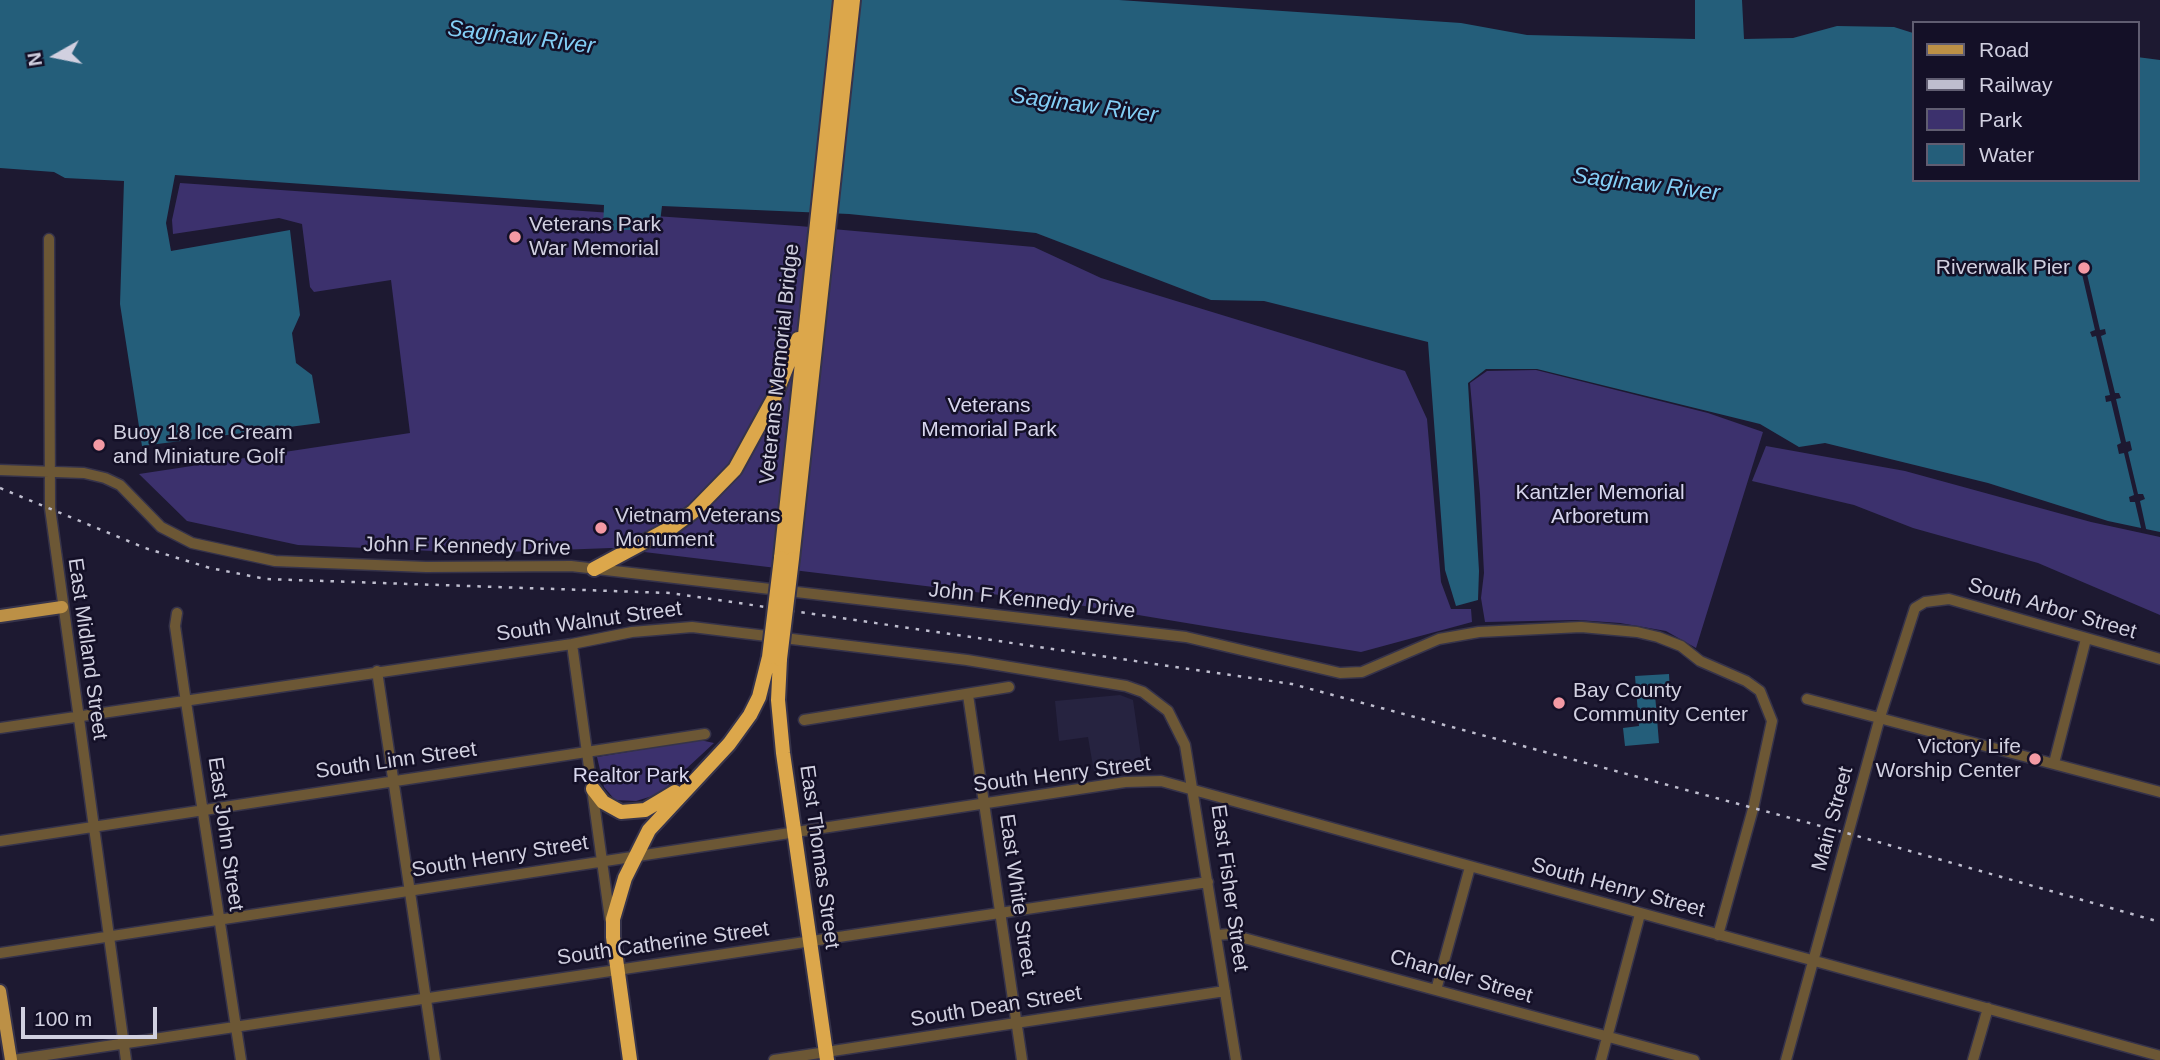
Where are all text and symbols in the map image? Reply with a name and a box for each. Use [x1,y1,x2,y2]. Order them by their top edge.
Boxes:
water label: Saginaw River [446,15,596,61]
north arrow [21,21,91,91]
legend [1912,21,2139,182]
text: Road [1979,38,2029,61]
text: N [23,51,46,68]
text: Railway [1979,73,2053,96]
water label: Saginaw River [1009,82,1159,130]
text: Park [1979,108,2022,131]
text: Water [1979,143,2034,166]
water label: Saginaw River [1571,162,1721,208]
place label: Veterans Park War Memorial [529,212,661,262]
marker: Veterans Park War Memorial [507,229,523,245]
street label: Veterans Memorial Bridge [755,243,805,485]
place label: Riverwalk Pier [1936,255,2070,281]
marker: Riverwalk Pier [2076,260,2092,276]
park label: Veterans Memorial Park [921,393,1057,443]
place label: Buoy 18 Ice Cream and Miniature Golf [113,420,293,470]
marker: Buoy 18 Ice Cream and Miniature Golf [91,437,107,453]
park label: Kantzler Memorial Arboretum [1515,480,1685,530]
place label: Vietnam Veterans Monument [615,503,780,553]
marker: Vietnam Veterans Monument [593,520,609,536]
street label: John F Kennedy Drive [363,533,571,561]
street label: East Midland Street [62,557,112,741]
street label: South Arbor Street [1965,573,2139,645]
street label: John F Kennedy Drive [927,578,1137,624]
street label: South Walnut Street [495,596,683,648]
place label: Bay County Community Center [1573,678,1748,728]
marker: Bay County Community Center [1551,695,1567,711]
place label: Victory Life Worship Center [1875,734,2021,784]
street label: South Linn Street [314,737,478,785]
marker: Victory Life Worship Center [2027,751,2043,767]
street label: South Henry Street [972,752,1152,798]
street label: East John Street [202,755,248,913]
park label: Realtor Park [573,763,689,789]
street label: East Thomas Street [794,763,844,951]
street label: Main Street [1807,764,1859,874]
street label: East Fisher Street [1205,803,1253,973]
street label: East White Street [993,812,1041,978]
street label: South Henry Street [410,831,590,883]
street label: South Henry Street [1528,853,1708,923]
street label: South Catherine Street [555,917,771,971]
street label: Chandler Street [1387,945,1535,1009]
street label: South Dean Street [909,981,1083,1033]
scale bar [24,993,161,1038]
text: 100 m [34,1007,92,1030]

